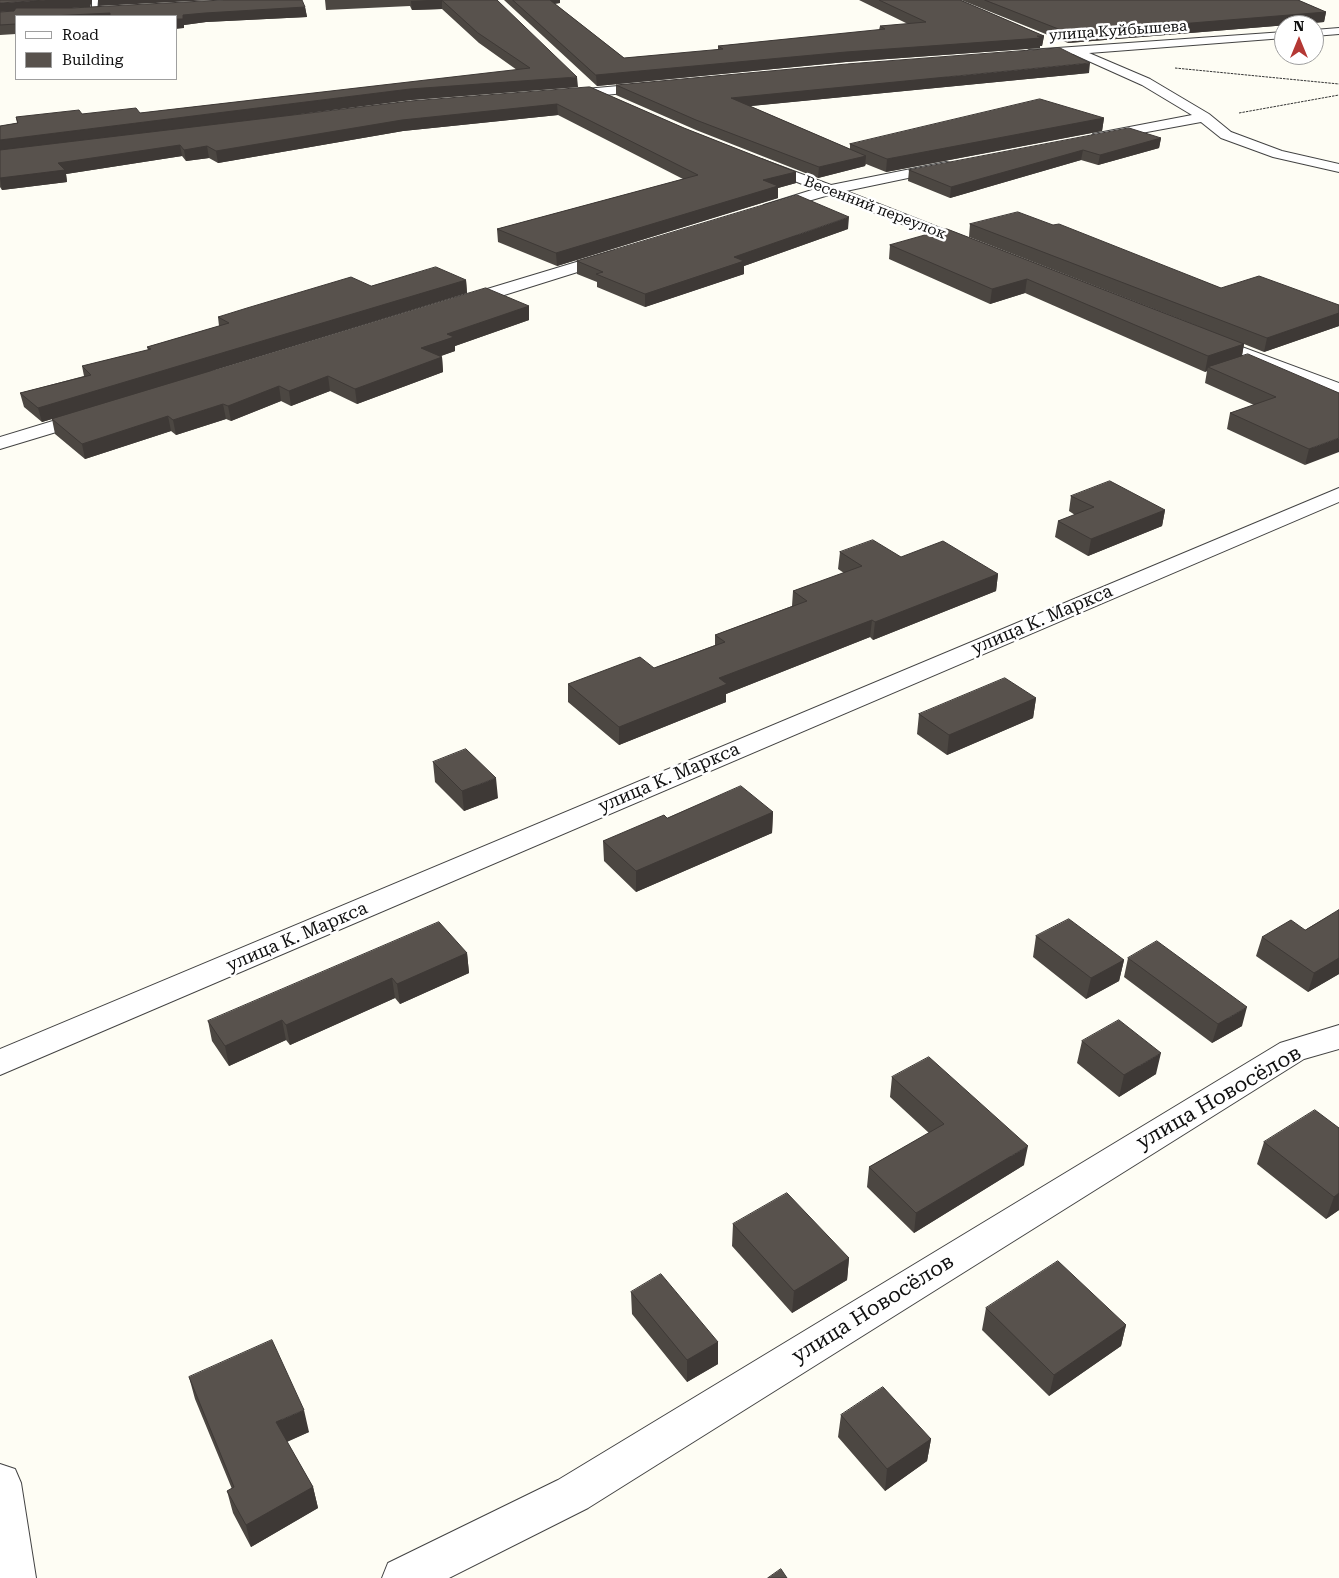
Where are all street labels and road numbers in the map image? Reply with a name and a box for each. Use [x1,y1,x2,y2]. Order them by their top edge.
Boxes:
street label: улица Куйбышева [1048,17,1188,45]
street label: Весенний переулок [801,173,949,243]
street label: улица К. Маркса [968,581,1116,659]
street label: улица К. Маркса [595,739,743,817]
street label: улица К. Маркса [223,898,371,976]
street label: улица Новосёлов [1132,1041,1306,1155]
street label: улица Новосёлов [787,1249,959,1369]

